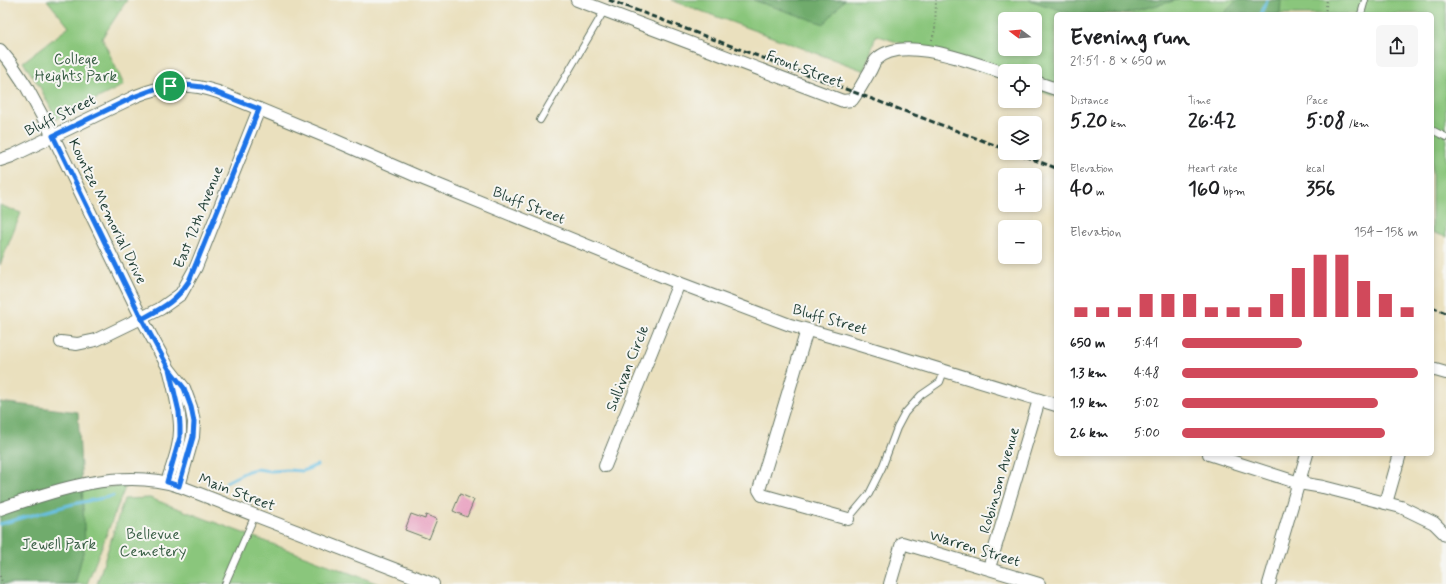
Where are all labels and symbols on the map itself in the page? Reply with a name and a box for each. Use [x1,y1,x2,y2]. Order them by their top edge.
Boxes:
north arrow [998,12,1042,56]
street label: Front Street [763,46,846,94]
park label: College Heights Park [35,50,118,87]
pin [153,69,187,103]
street label: Bluff Street [22,90,100,142]
street label: Kountze Memorial Drive [63,135,151,288]
street label: East 12th Avenue [169,163,229,272]
street label: Bluff Street [489,182,568,230]
street label: Bluff Street [790,300,870,340]
street label: Sullivan Circle [602,322,654,415]
street label: Robinson Avenue [975,425,1025,536]
street label: Main Street [195,469,278,517]
park label: Bellevue Cemetery [120,525,187,562]
street label: Warren Street [927,526,1023,572]
park label: Jewell Park [22,535,97,555]

